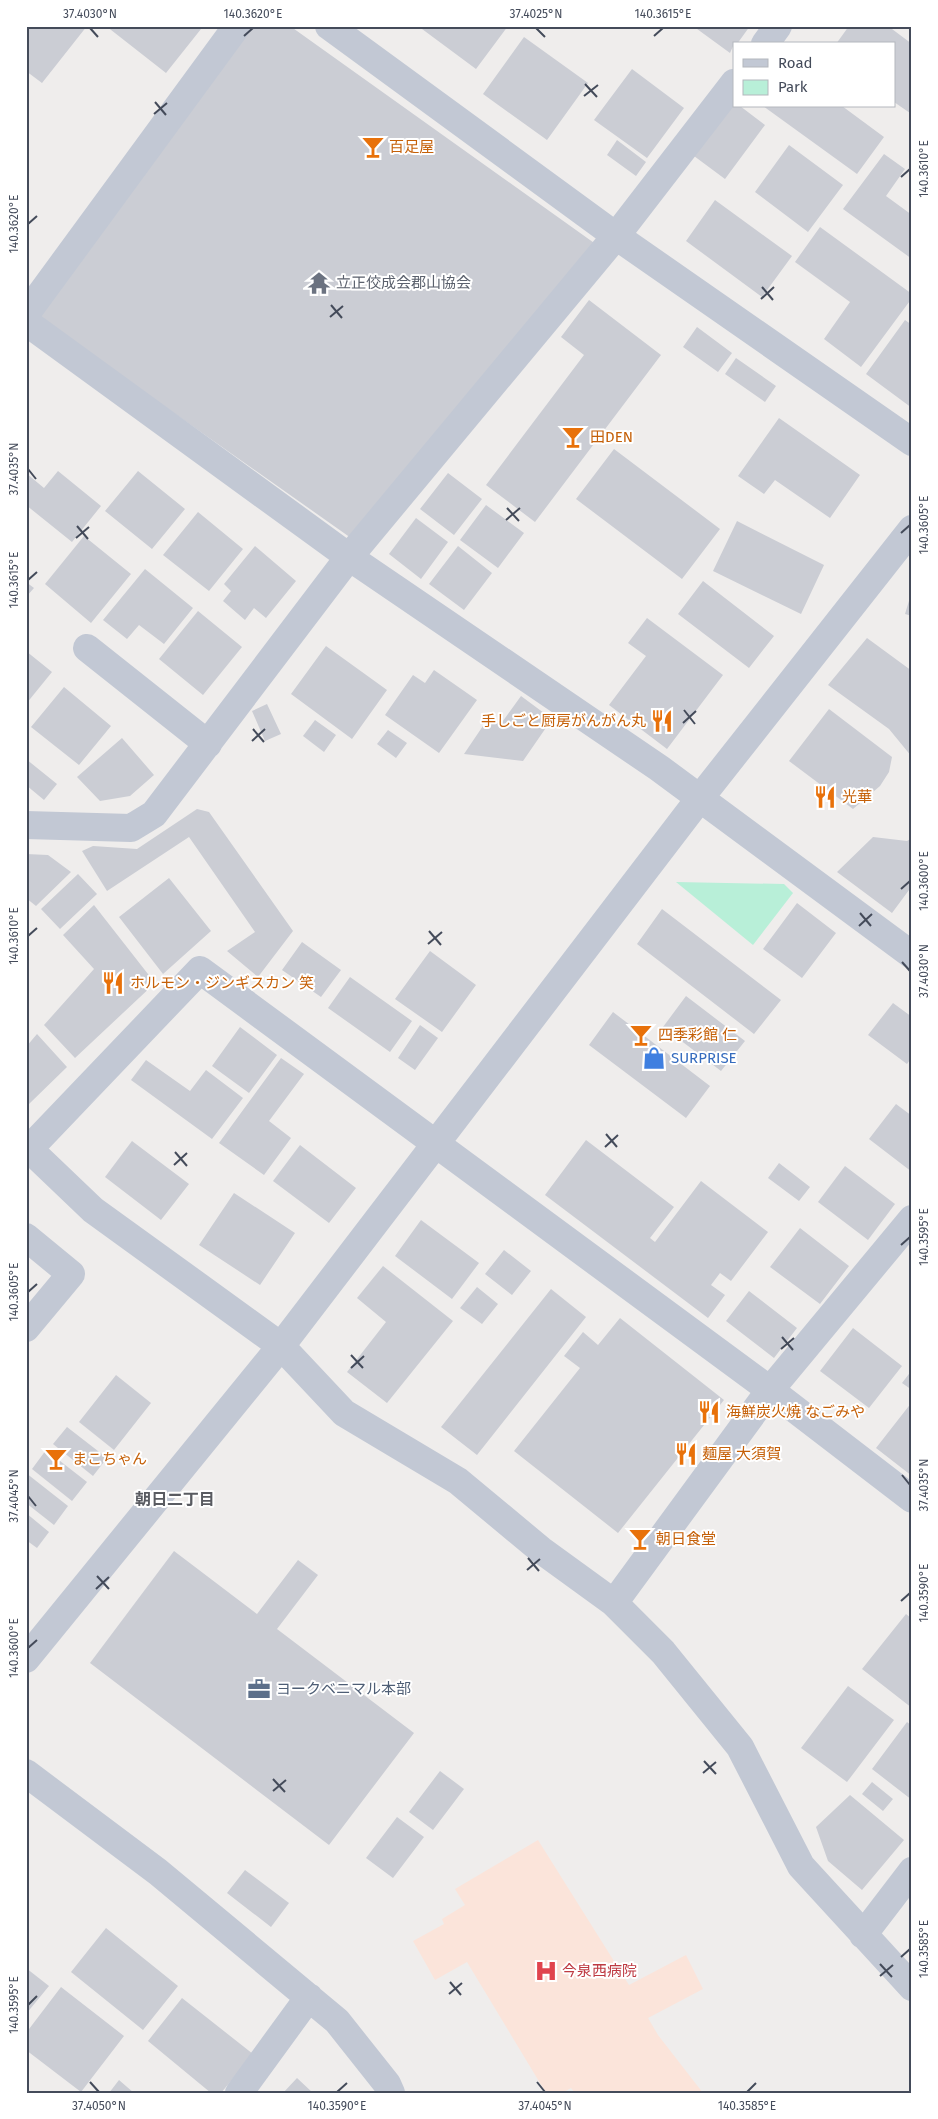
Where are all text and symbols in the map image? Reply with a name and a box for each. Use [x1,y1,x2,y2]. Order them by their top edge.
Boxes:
text: 37.4030°N [63,7,117,21]
text: 140.3620°E [224,7,282,21]
text: 37.4025°N [510,7,562,21]
text: 140.3615°E [635,7,691,21]
legend [733,42,896,108]
text: Road [778,54,813,72]
text: Park [778,78,808,96]
bar icon: 百足屋 [360,134,386,160]
place label: 百足屋 [389,138,434,156]
text: 140.3610°E [917,140,931,198]
text: 140.3620°E [7,195,21,253]
temple icon: 立正佼成会郡山協会 [306,270,332,296]
place label: 立正佼成会郡山協会 [336,274,471,292]
bar icon: 田DEN [560,424,586,450]
place label: 田DEN [590,428,633,446]
text: 37.4035°N [7,442,21,496]
text: 140.3605°E [917,496,931,554]
text: 140.3615°E [7,552,21,608]
restaurant icon: 手しごと厨房がんがん丸 [649,708,675,734]
place label: 手しごと厨房がんがん丸 [481,712,646,730]
restaurant icon: 光華 [812,784,838,810]
place label: 光華 [842,788,872,806]
text: 140.3600°E [917,851,931,911]
text: 140.3610°E [7,907,21,965]
text: 37.4030°N [917,944,931,998]
restaurant icon: ホルモン・ジンギスカン 笑 [100,970,126,996]
place label: ホルモン・ジンギスカン 笑 [130,974,314,992]
bar icon: 四季彩館 仁 [628,1022,654,1048]
place label: 四季彩館 仁 [658,1026,737,1044]
shop icon: SURPRISE [641,1045,667,1071]
place label: SURPRISE [671,1049,737,1067]
text: 140.3595°E [917,1208,931,1266]
text: 140.3605°E [7,1263,21,1321]
restaurant icon: 海鮮炭火焼 なごみや [696,1399,722,1425]
place label: 海鮮炭火焼 なごみや [726,1403,865,1421]
restaurant icon: 麺屋 大須賀 [673,1441,699,1467]
place label: 麺屋 大須賀 [702,1445,781,1463]
bar icon: まこちゃん [43,1446,69,1472]
place label: まこちゃん [72,1450,147,1468]
text: 37.4035°N [917,1458,931,1512]
text: 37.4045°N [7,1469,21,1523]
district label: 朝日二丁目 [135,1490,215,1509]
bar icon: 朝日食堂 [627,1526,653,1552]
place label: 朝日食堂 [656,1530,716,1548]
text: 140.3590°E [917,1564,931,1622]
text: 140.3600°E [7,1618,21,1678]
office icon: ヨークベニマル本部 [246,1676,272,1702]
place label: ヨークベニマル本部 [276,1680,411,1698]
text: 140.3585°E [917,1920,931,1978]
hospital icon: 今泉西病院 [533,1958,559,1984]
place label: 今泉西病院 [562,1962,637,1980]
text: 140.3595°E [7,1976,21,2034]
text: 37.4050°N [72,2099,126,2113]
text: 140.3590°E [308,2099,366,2113]
text: 37.4045°N [518,2099,572,2113]
text: 140.3585°E [718,2099,776,2113]

